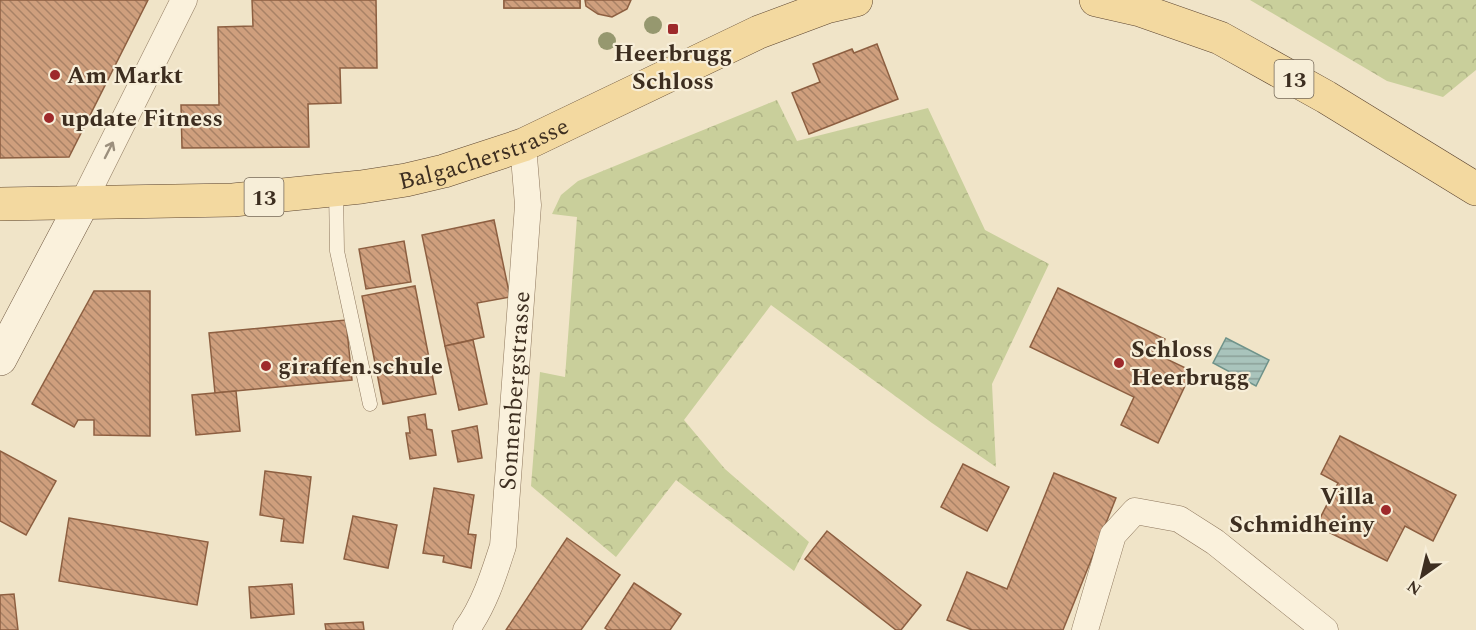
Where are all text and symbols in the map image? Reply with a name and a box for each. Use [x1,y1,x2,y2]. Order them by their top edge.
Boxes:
marker: Heerbrugg Schloss [666,22,680,36]
place label: Heerbrugg Schloss [614,36,732,100]
place label: Am Markt [67,58,183,94]
road number: 13 [1274,60,1314,98]
marker: Am Markt [48,68,62,82]
place label: update Fitness [61,101,223,137]
street label: Balgacherstrasse [395,109,575,200]
marker: update Fitness [42,111,56,125]
one-way arrow [104,141,115,159]
road number: 13 [244,178,284,216]
street label: Sonnenbergstrasse [490,290,541,492]
place label: Schloss Heerbrugg [1131,332,1249,396]
place label: giraffen.schule [278,349,443,385]
marker: Schloss Heerbrugg [1112,356,1126,370]
marker: giraffen.schule [259,359,273,373]
place label: Villa Schmidheiny [1229,479,1376,543]
marker: Villa Schmidheiny [1379,503,1393,517]
north arrow [1392,546,1452,606]
text: N [1402,574,1426,601]

